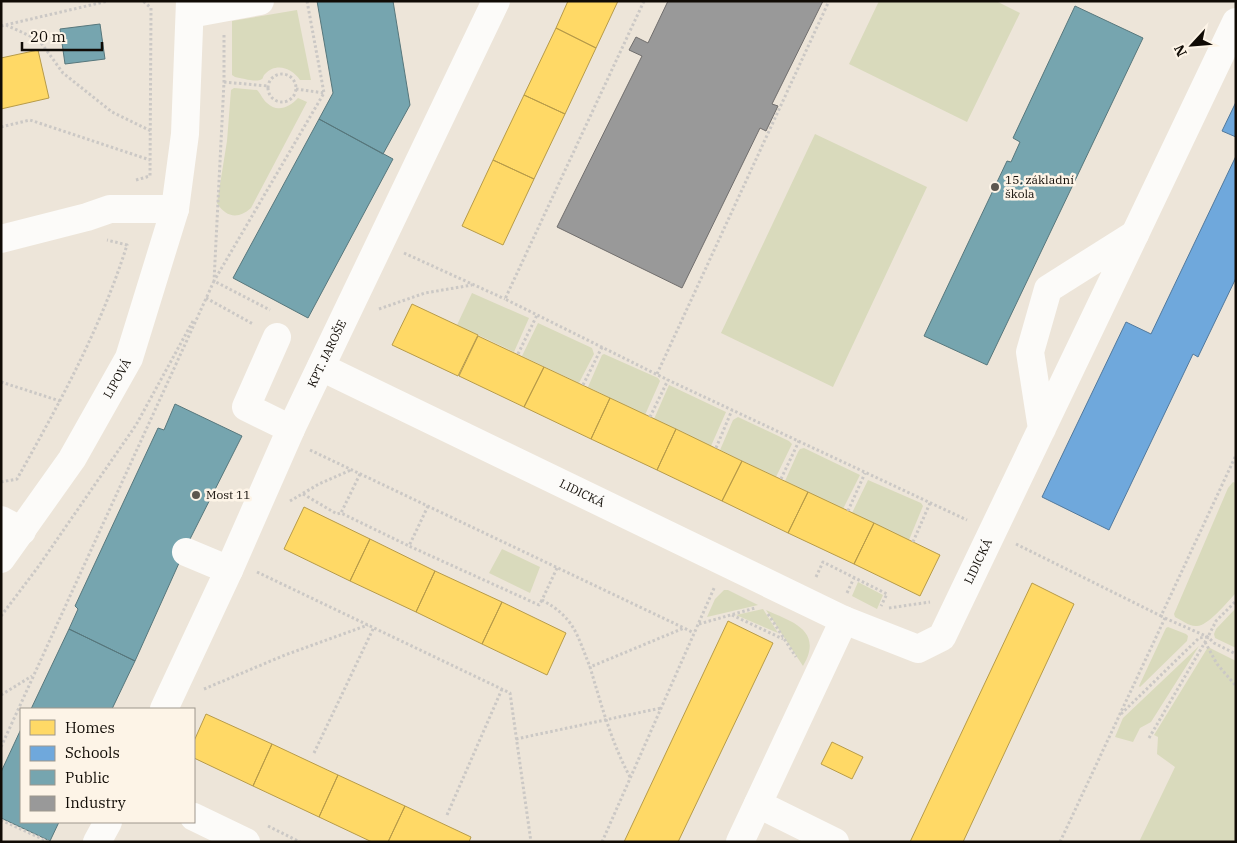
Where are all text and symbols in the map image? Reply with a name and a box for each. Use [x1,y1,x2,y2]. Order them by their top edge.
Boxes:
scale bar [22,20,102,52]
north arrow [1167,20,1217,70]
text: 20 m [30,27,66,46]
text: N [1170,42,1191,60]
place label: 15. základní škola [1005,172,1074,201]
marker: 15. základní škola [989,181,1001,193]
street label: KPT. JAROŠE [304,317,349,390]
street label: LIPOVÁ [100,355,134,401]
street label: LIDICKÁ [557,476,608,510]
place label: Most 11 [206,487,250,502]
marker: Most 11 [190,489,202,501]
street label: LIDICKÁ [960,536,995,586]
legend [20,708,195,823]
text: Homes [65,718,115,737]
text: Schools [65,743,120,762]
text: Public [65,768,110,787]
text: Industry [65,793,126,812]

